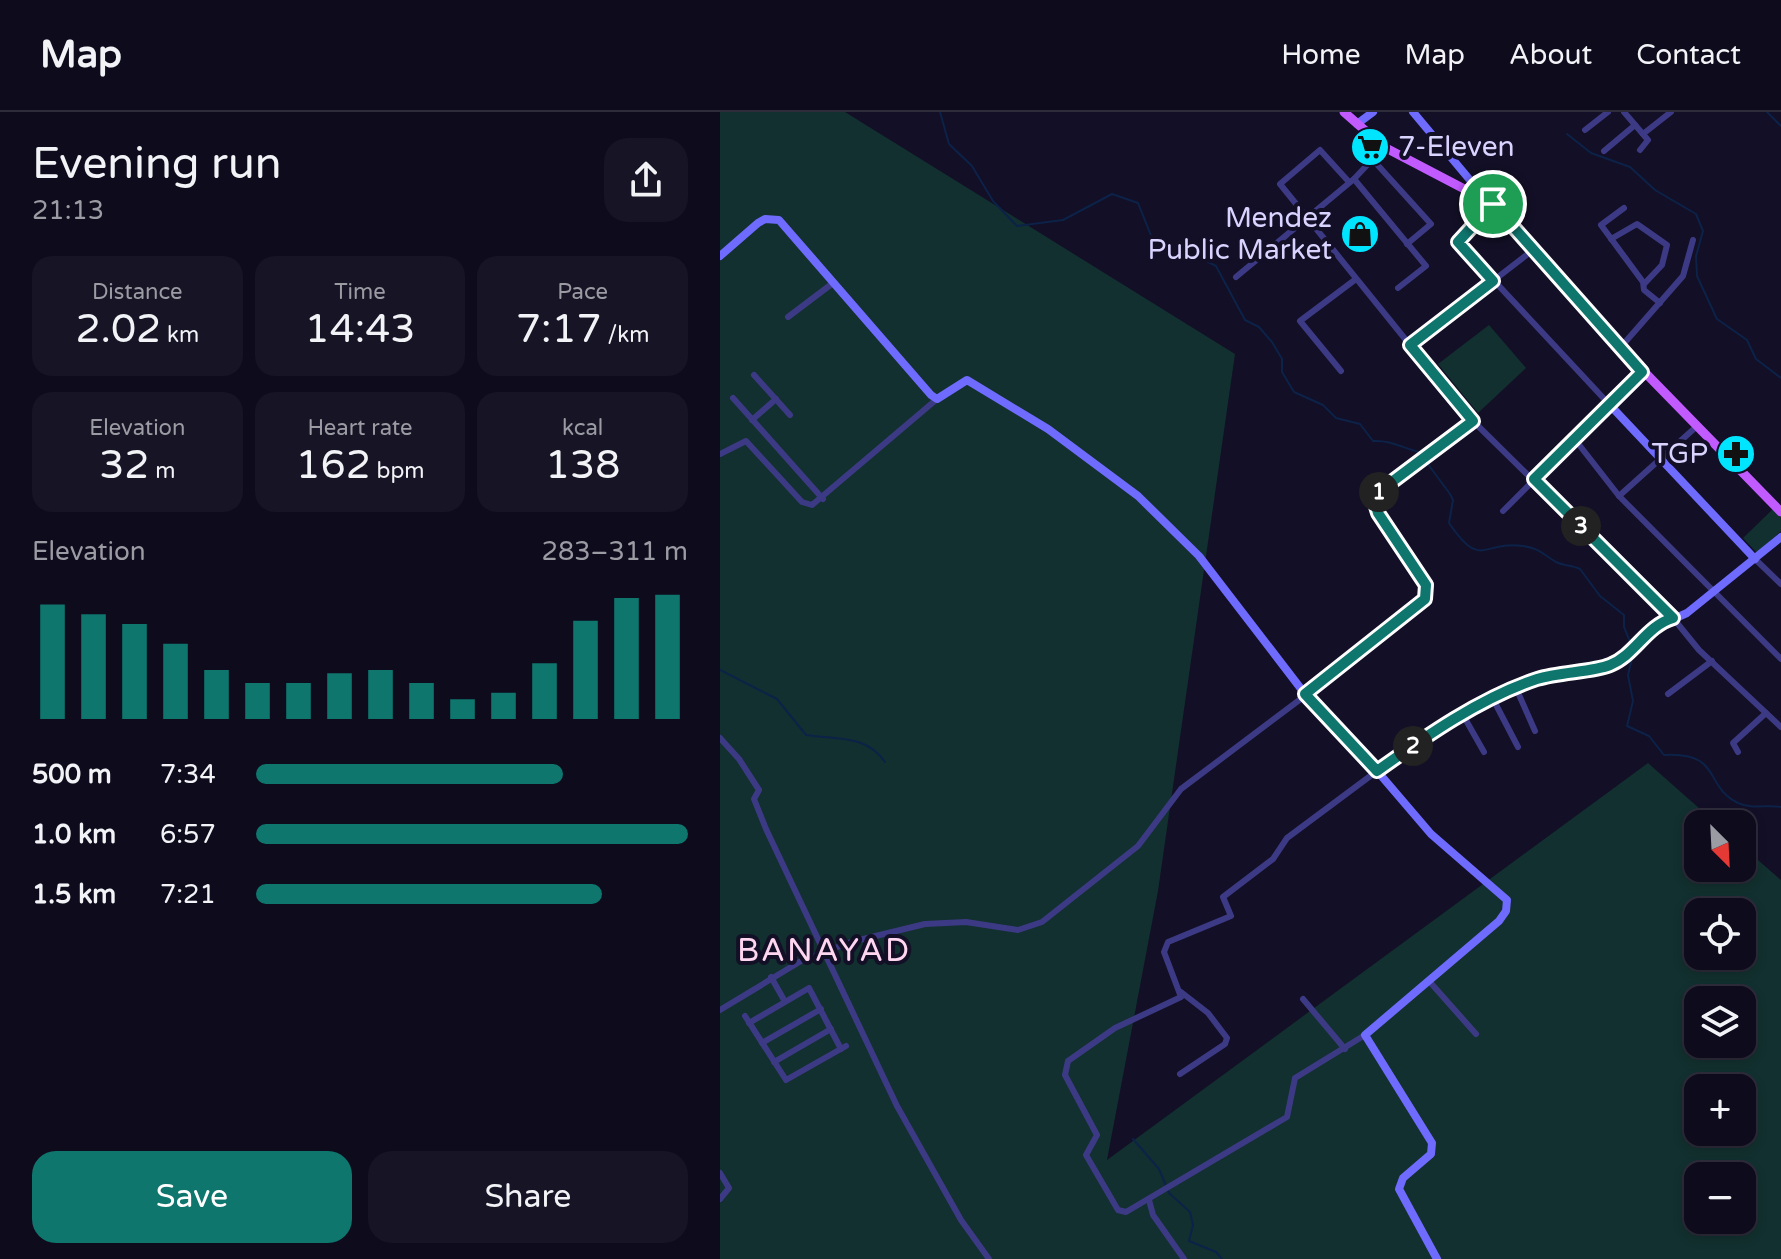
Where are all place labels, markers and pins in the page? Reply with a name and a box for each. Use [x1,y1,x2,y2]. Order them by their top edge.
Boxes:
supermarket icon: 7-Eleven [1349,126,1391,168]
place label: 7-Eleven [1398,130,1515,164]
pin [1459,170,1527,238]
place label: Mendez Public Market [1147,201,1332,267]
shop icon: Mendez Public Market [1339,213,1381,255]
pharmacy icon: TGP [1715,433,1757,475]
place label: TGP [1652,437,1708,471]
pin: 1 [1359,472,1399,512]
pin: 3 [1561,506,1601,546]
pin: 2 [1393,726,1433,766]

